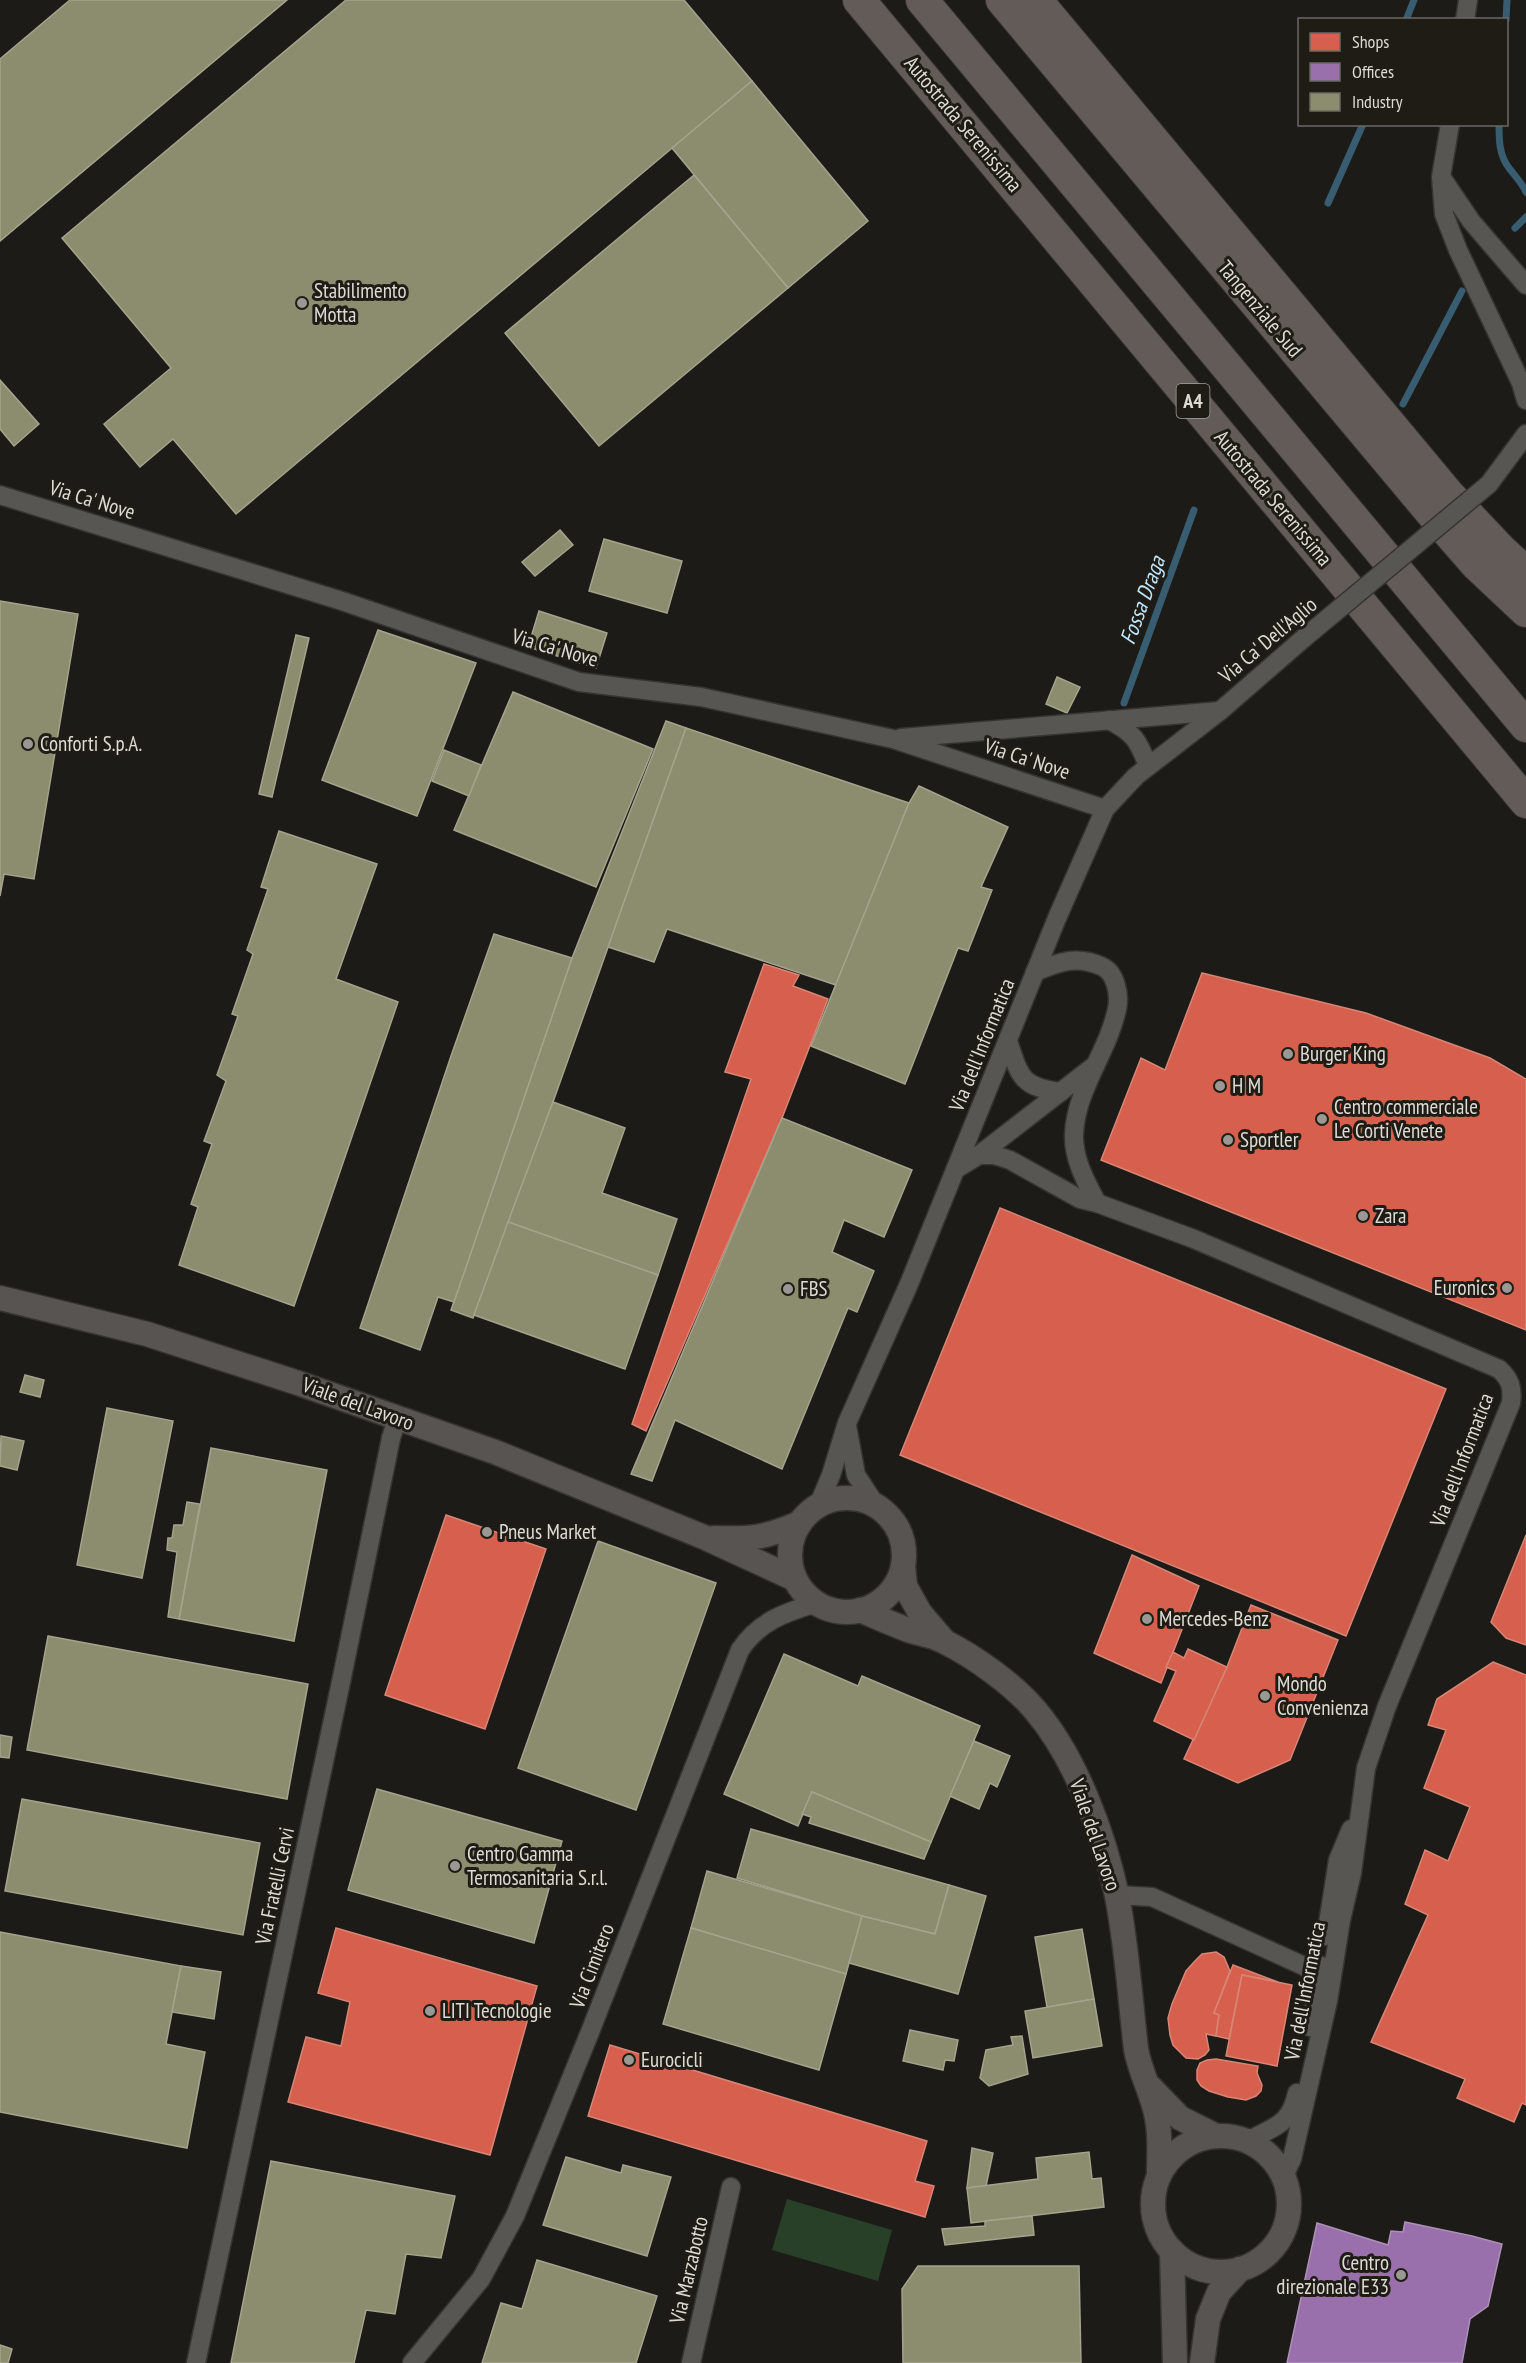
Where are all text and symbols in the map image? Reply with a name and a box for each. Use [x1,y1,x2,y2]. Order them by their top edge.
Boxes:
legend [1298,18,1508,126]
text: Shops [1352,30,1389,53]
street label: Autostrada Serenissima [899,50,1028,197]
text: Offices [1352,60,1394,83]
text: Industry [1352,90,1403,113]
street label: Tangenziale Sud [1212,255,1309,363]
place label: Stabilimento Motta [314,277,407,328]
marker: Stabilimento Motta [295,296,309,310]
road number: A4 [1176,384,1210,418]
street label: Autostrada Serenissima [1209,424,1338,571]
street label: Via Ca' Nove [45,473,138,525]
water label: Fossa Draga [1113,551,1171,648]
street label: Via Ca' Dell'Aglio [1212,591,1322,689]
street label: Via Ca' Nove [508,622,601,673]
place label: Conforti S.p.A. [40,730,142,757]
street label: Via Ca' Nove [980,732,1073,785]
marker: Conforti S.p.A. [21,737,35,751]
street label: Via dell'Informatica [942,974,1020,1116]
place label: Burger King [1300,1040,1386,1067]
marker: Burger King [1281,1047,1295,1061]
place label: H M [1232,1072,1261,1099]
marker: H M [1213,1079,1227,1093]
place label: Centro commerciale Le Corti Venete [1334,1093,1478,1144]
marker: Centro commerciale Le Corti Venete [1315,1112,1329,1126]
place label: Sportler [1240,1126,1299,1153]
marker: Sportler [1221,1133,1235,1147]
place label: Zara [1375,1202,1406,1229]
marker: Zara [1356,1209,1370,1223]
place label: Euronics [1434,1274,1495,1301]
place label: FBS [800,1275,828,1302]
marker: Euronics [1500,1281,1514,1295]
marker: FBS [781,1282,795,1296]
street label: Viale del Lavoro [298,1371,418,1436]
street label: Via dell'Informatica [1423,1389,1499,1531]
place label: Pneus Market [499,1518,597,1545]
marker: Pneus Market [480,1525,494,1539]
place label: Mercedes-Benz [1159,1605,1269,1632]
marker: Mercedes-Benz [1140,1612,1154,1626]
place label: Mondo Convenienza [1277,1670,1369,1721]
marker: Mondo Convenienza [1258,1689,1272,1703]
street label: Viale del Lavoro [1063,1774,1127,1894]
street label: Via Fratelli Cervi [249,1825,300,1948]
place label: Centro Gamma Termosanitaria S.r.l. [467,1840,608,1891]
marker: Centro Gamma Termosanitaria S.r.l. [448,1859,462,1873]
street label: Via dell'Informatica [1278,1919,1331,2064]
street label: Via Cimitero [563,1920,620,2013]
place label: LITI Tecnologie [442,1997,552,2024]
marker: LITI Tecnologie [423,2004,437,2018]
place label: Eurocicli [641,2046,703,2073]
marker: Eurocicli [622,2053,636,2067]
street label: Via Marzabotto [663,2214,714,2327]
place label: Centro direzionale E33 [1276,2249,1389,2300]
marker: Centro direzionale E33 [1394,2268,1408,2282]

